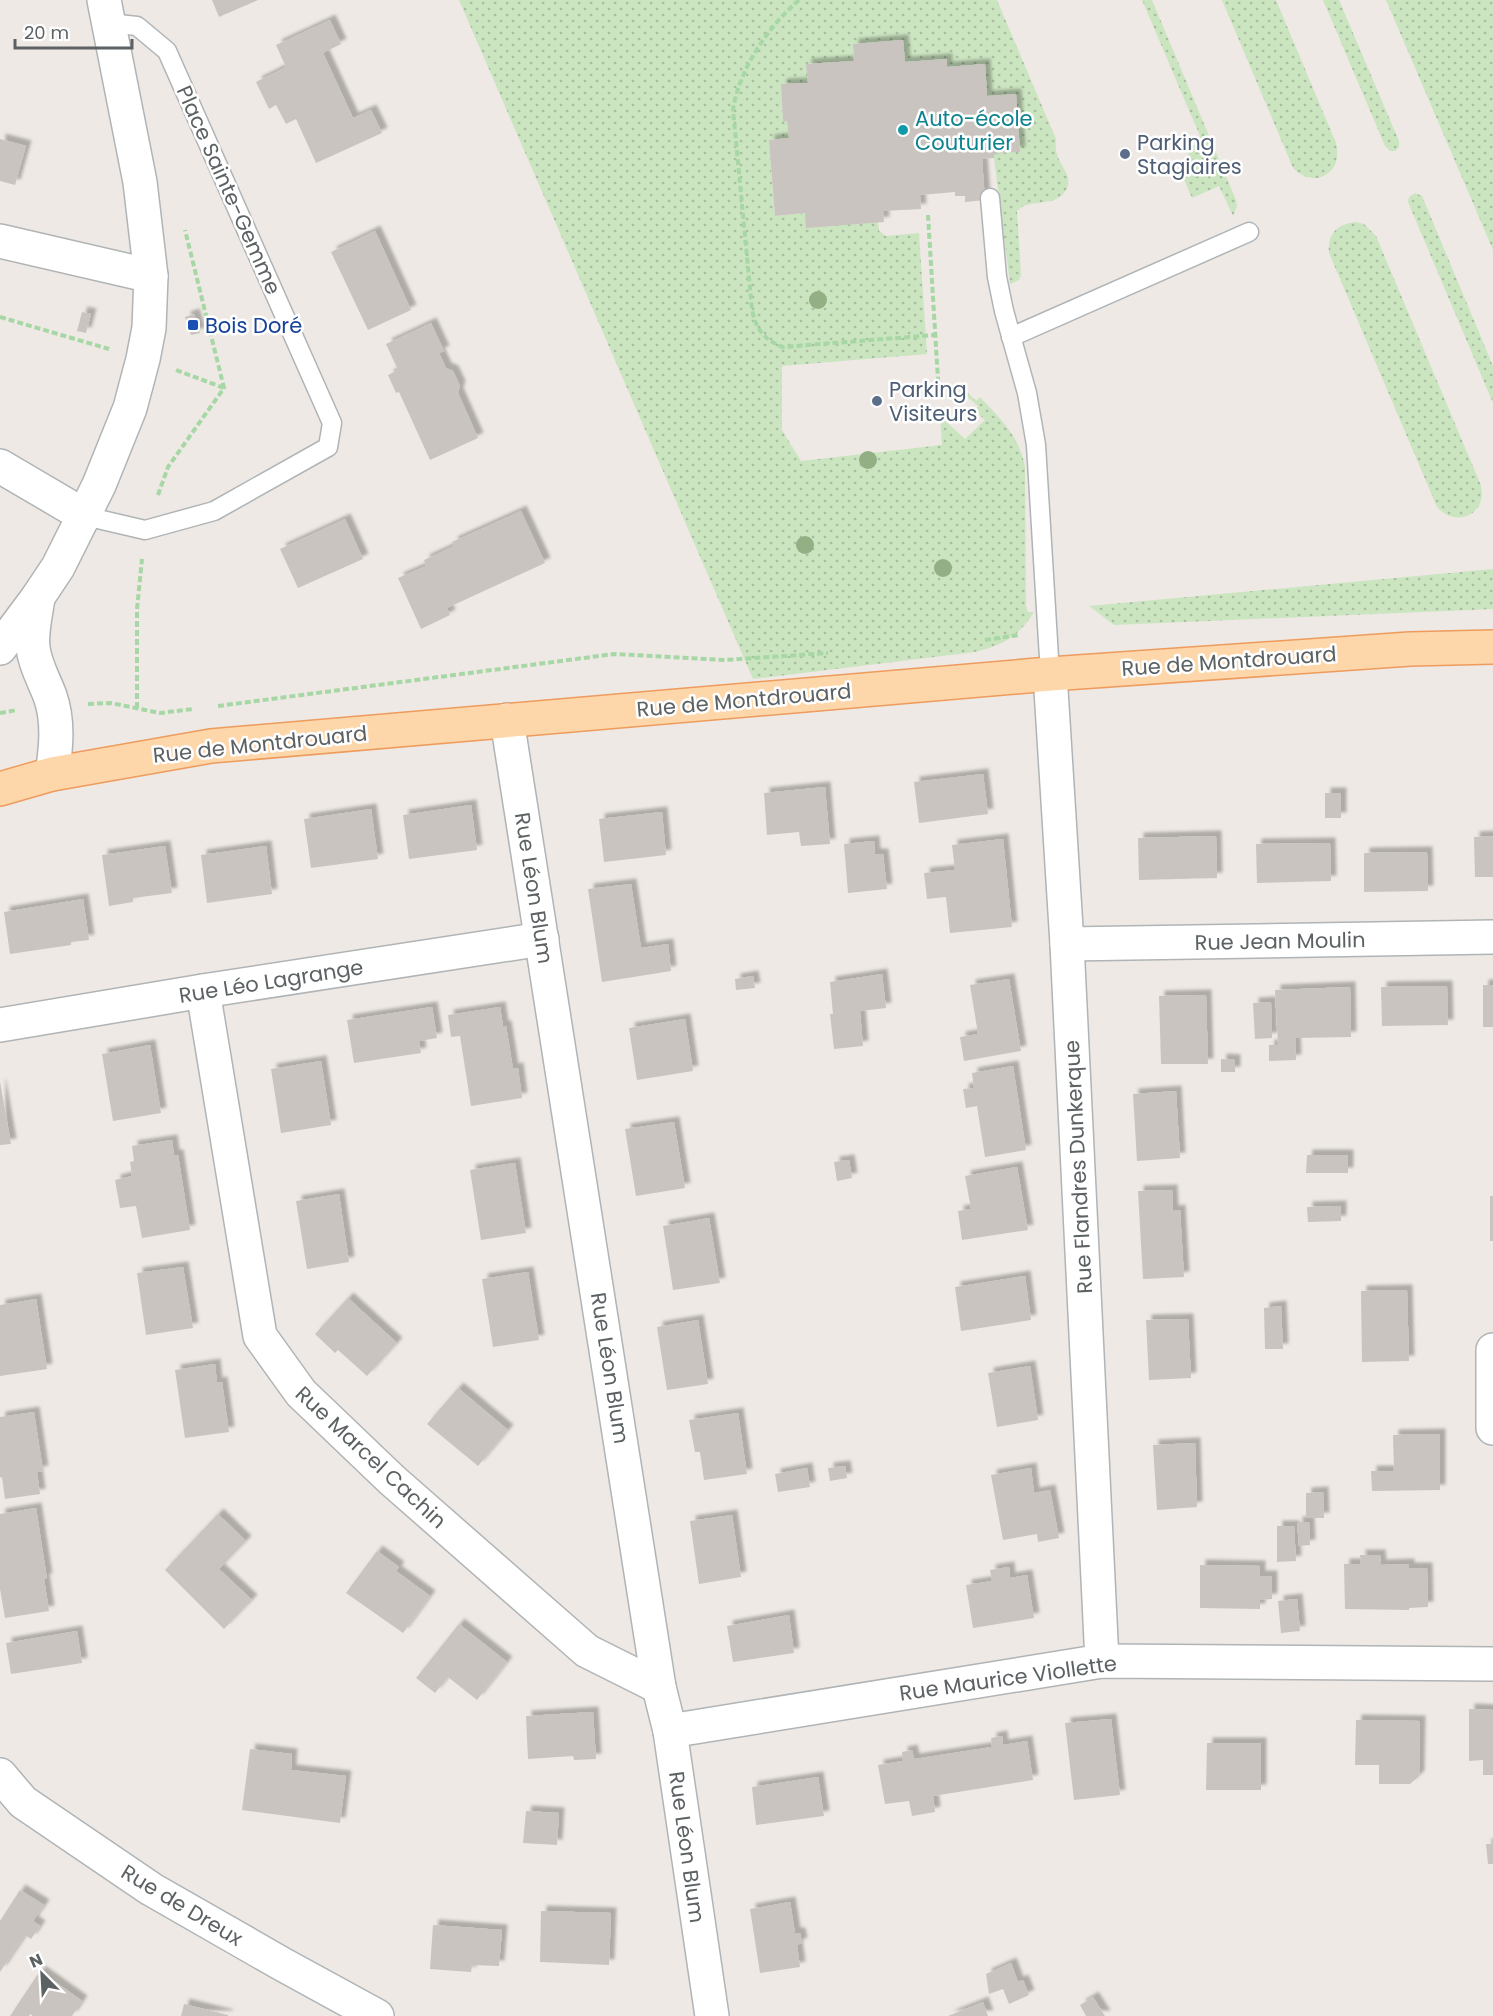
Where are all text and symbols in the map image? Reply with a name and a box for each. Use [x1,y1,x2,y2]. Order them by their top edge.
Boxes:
scale bar [15,12,132,50]
text: 20 m [24,20,69,45]
street label: Place Sainte-Gemme [170,81,288,299]
place label: Auto-école Couturier [915,104,1033,157]
marker: Auto-école Couturier [896,123,910,137]
place label: Parking Stagiaires [1137,128,1242,181]
marker: Parking Stagiaires [1118,147,1132,161]
place label: Bois Doré [205,311,302,340]
marker: Bois Doré [186,318,200,332]
place label: Parking Visiteurs [889,375,977,428]
marker: Parking Visiteurs [870,394,884,408]
street label: Rue de Montdrouard [1121,639,1337,683]
street label: Rue de Montdrouard [635,676,853,724]
street label: Rue de Montdrouard [151,718,369,770]
street label: Rue Léon Blum [508,810,560,966]
street label: Rue Jean Moulin [1194,925,1366,957]
street label: Rue Léo Lagrange [177,952,365,1010]
street label: Rue Flandres Dunkerque [1057,1039,1099,1295]
street label: Rue Léon Blum [584,1290,636,1446]
street label: Rue Marcel Cachin [289,1379,453,1535]
street label: Rue Maurice Viollette [897,1648,1119,1708]
street label: Rue Léon Blum [662,1769,712,1925]
street label: Rue de Dreux [116,1857,248,1953]
north arrow [12,1944,72,2004]
text: N [26,1948,46,1974]

